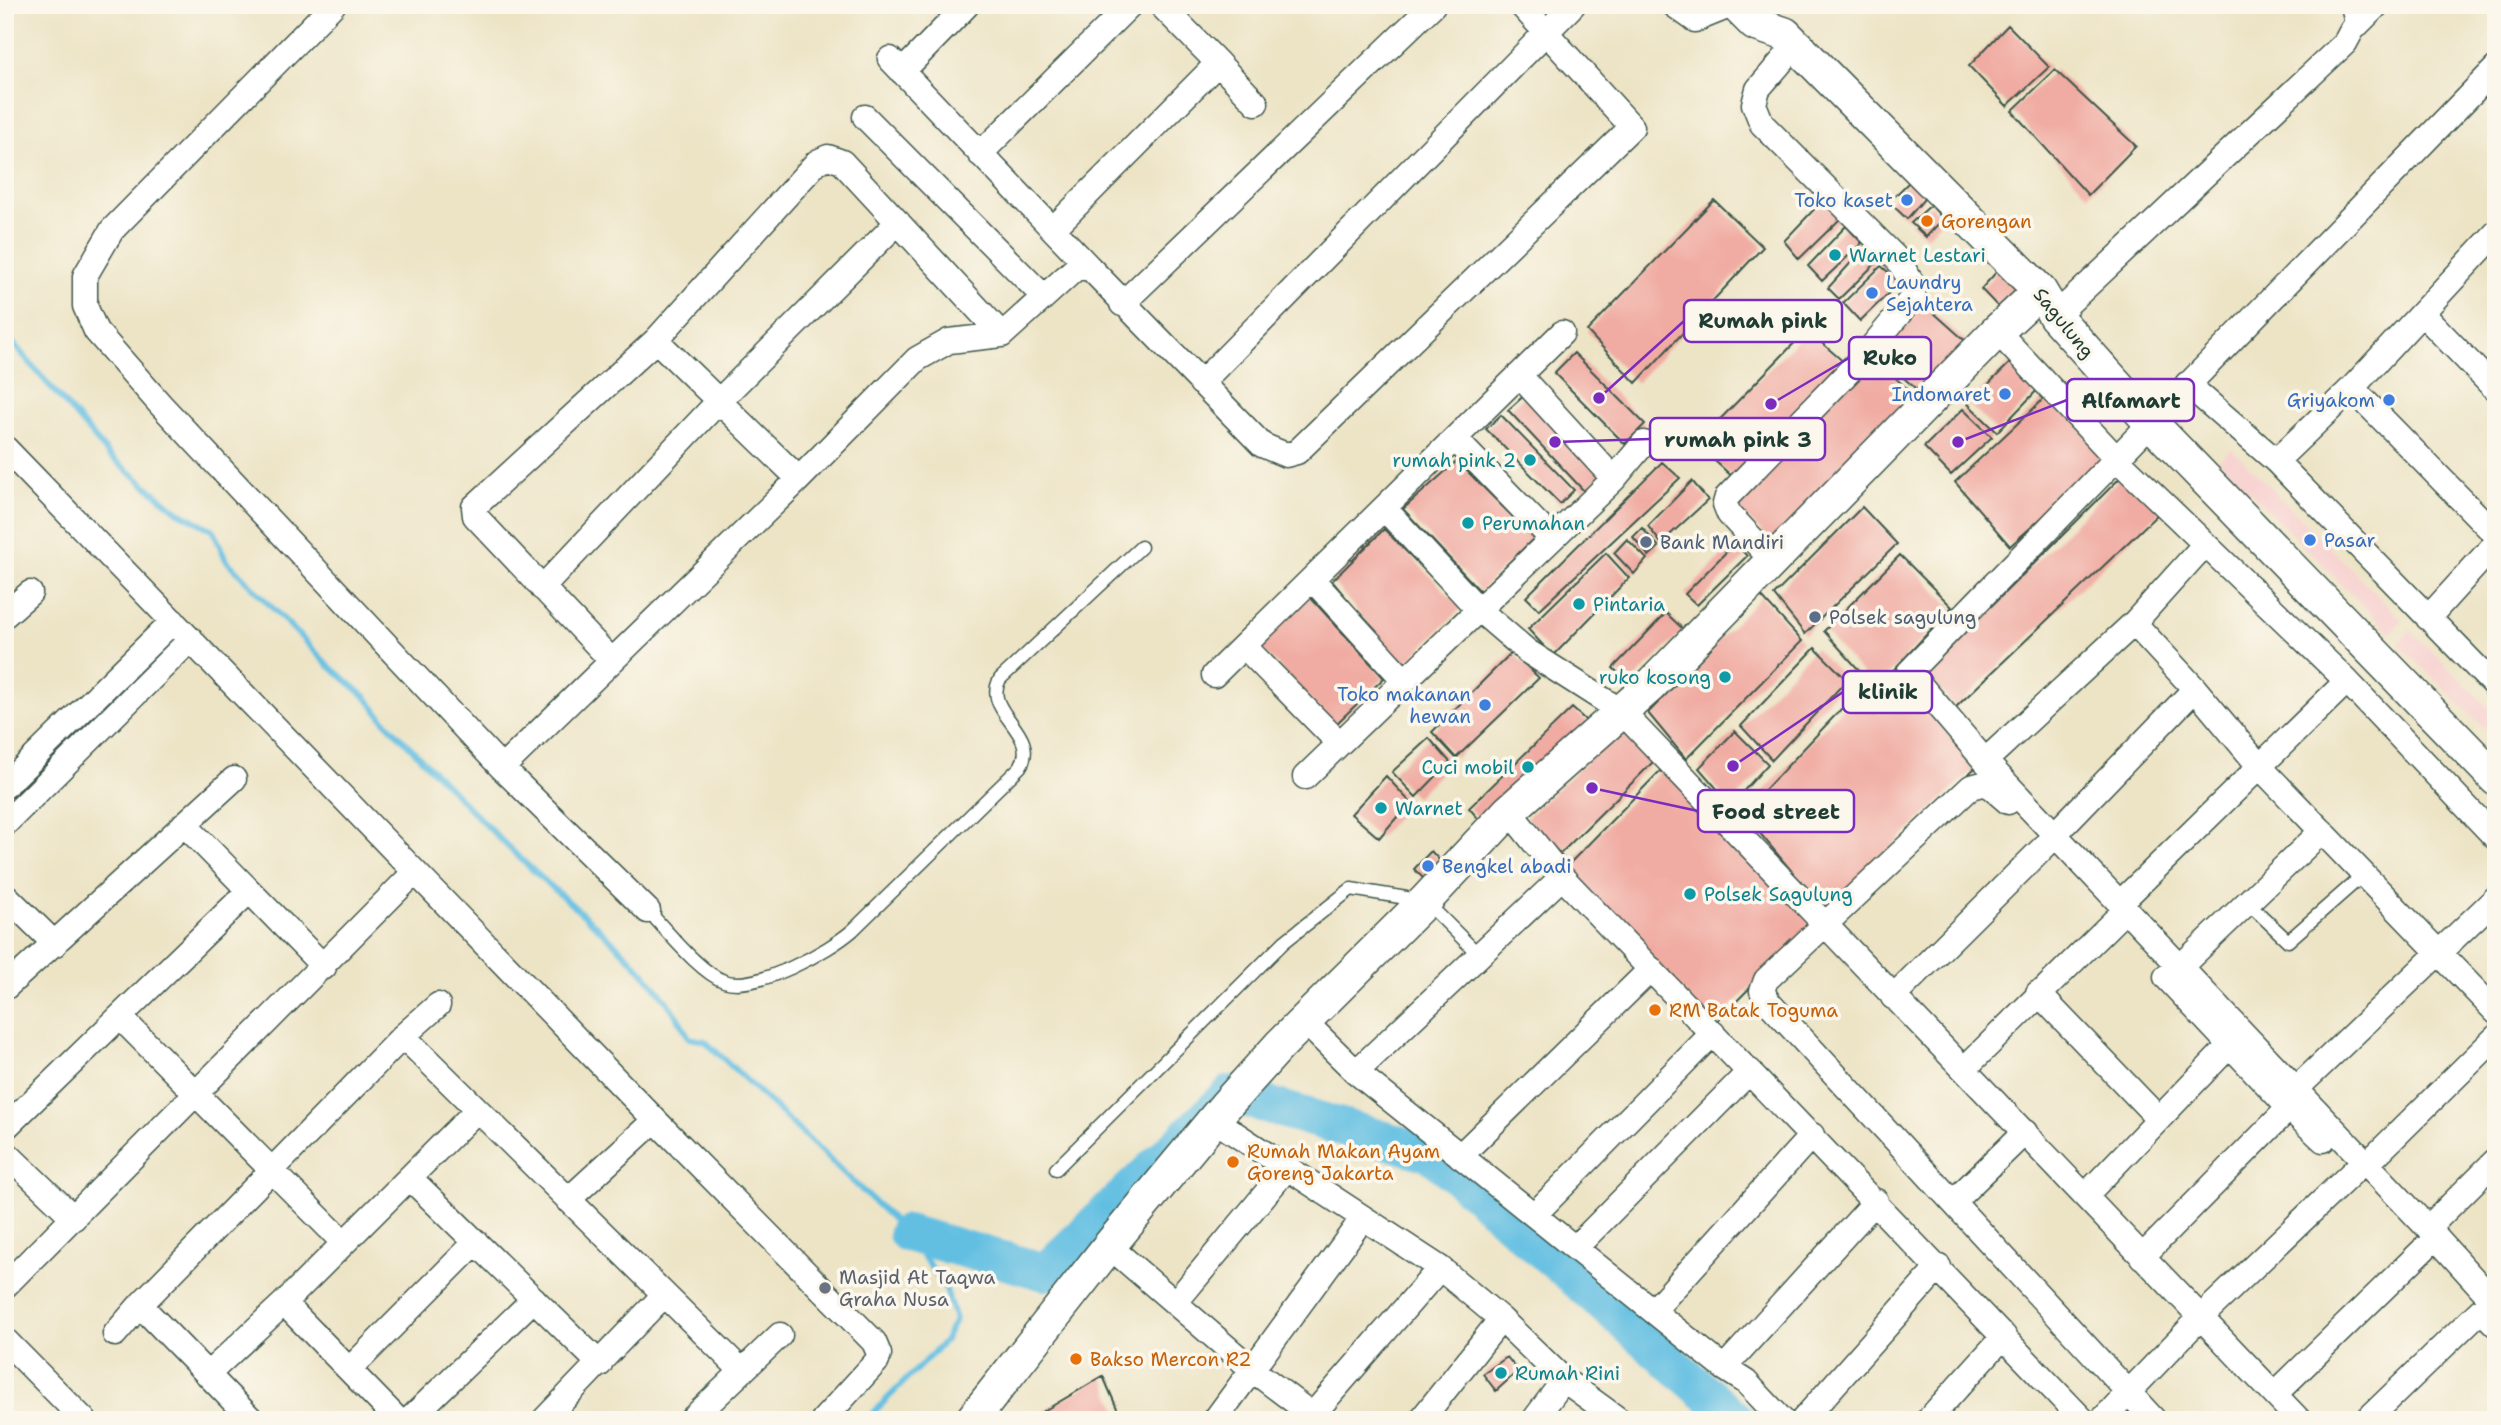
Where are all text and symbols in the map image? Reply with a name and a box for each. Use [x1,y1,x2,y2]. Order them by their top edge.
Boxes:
place label: Toko kaset [1794,188,1893,213]
marker: Toko kaset [1899,192,1915,208]
place label: Gorengan [1941,209,2032,234]
marker: Gorengan [1919,213,1935,229]
place label: Warnet Lestari [1849,243,1986,268]
marker: Warnet Lestari [1827,247,1843,263]
place label: Laundry Sejahtera [1886,270,1973,317]
street label: Sagulung [2028,283,2100,363]
marker: Laundry Sejahtera [1864,285,1880,301]
callout: Rumah pink [1684,300,1842,342]
text: Rumah pink [1698,307,1828,335]
callout: Ruko [1849,337,1931,379]
text: Ruko [1863,344,1917,372]
callout: Alfamart [2067,379,2194,421]
place label: Indomaret [1891,382,1991,407]
marker: Indomaret [1997,386,2013,402]
text: Alfamart [2081,387,2181,415]
place label: Griyakom [2287,388,2375,413]
marker: Griyakom [2381,392,2397,408]
callout: rumah pink 3 [1650,418,1825,460]
text: rumah pink 3 [1664,426,1812,454]
place label: rumah pink 2 [1392,448,1516,473]
marker: rumah pink 2 [1522,452,1538,468]
place label: Perumahan [1482,511,1585,536]
marker: Perumahan [1460,515,1476,531]
place label: Pasar [2324,528,2376,553]
place label: Bank Mandiri [1660,530,1784,555]
marker: Pasar [2302,532,2318,548]
marker: Bank Mandiri [1638,534,1654,550]
place label: Pintaria [1593,592,1665,617]
marker: Pintaria [1571,596,1587,612]
place label: Polsek sagulung [1829,605,1976,630]
marker: Polsek sagulung [1807,609,1823,625]
place label: ruko kosong [1599,665,1711,690]
marker: ruko kosong [1717,669,1733,685]
callout: klinik [1843,671,1932,713]
text: klinik [1858,678,1918,706]
place label: Toko makanan hewan [1337,682,1471,729]
marker: Toko makanan hewan [1477,697,1493,713]
place label: Cuci mobil [1421,755,1514,780]
marker: Cuci mobil [1520,759,1536,775]
callout: Food street [1698,790,1854,832]
place label: Warnet [1395,796,1463,821]
text: Food street [1712,798,1840,826]
marker: Warnet [1373,800,1389,816]
place label: Bengkel abadi [1442,854,1572,879]
marker: Bengkel abadi [1420,858,1436,874]
place label: Polsek Sagulung [1704,882,1853,907]
marker: Polsek Sagulung [1682,886,1698,902]
place label: RM Batak Toguma [1669,998,1838,1023]
marker: RM Batak Toguma [1647,1002,1663,1018]
place label: Rumah Makan Ayam Goreng Jakarta [1247,1139,1440,1186]
marker: Rumah Makan Ayam Goreng Jakarta [1225,1154,1241,1170]
place label: Masjid At Taqwa Graha Nusa [839,1265,996,1312]
marker: Masjid At Taqwa Graha Nusa [817,1280,833,1296]
place label: Bakso Mercon R2 [1090,1347,1252,1372]
marker: Bakso Mercon R2 [1068,1351,1084,1367]
place label: Rumah Rini [1515,1361,1620,1386]
marker: Rumah Rini [1493,1365,1509,1381]

